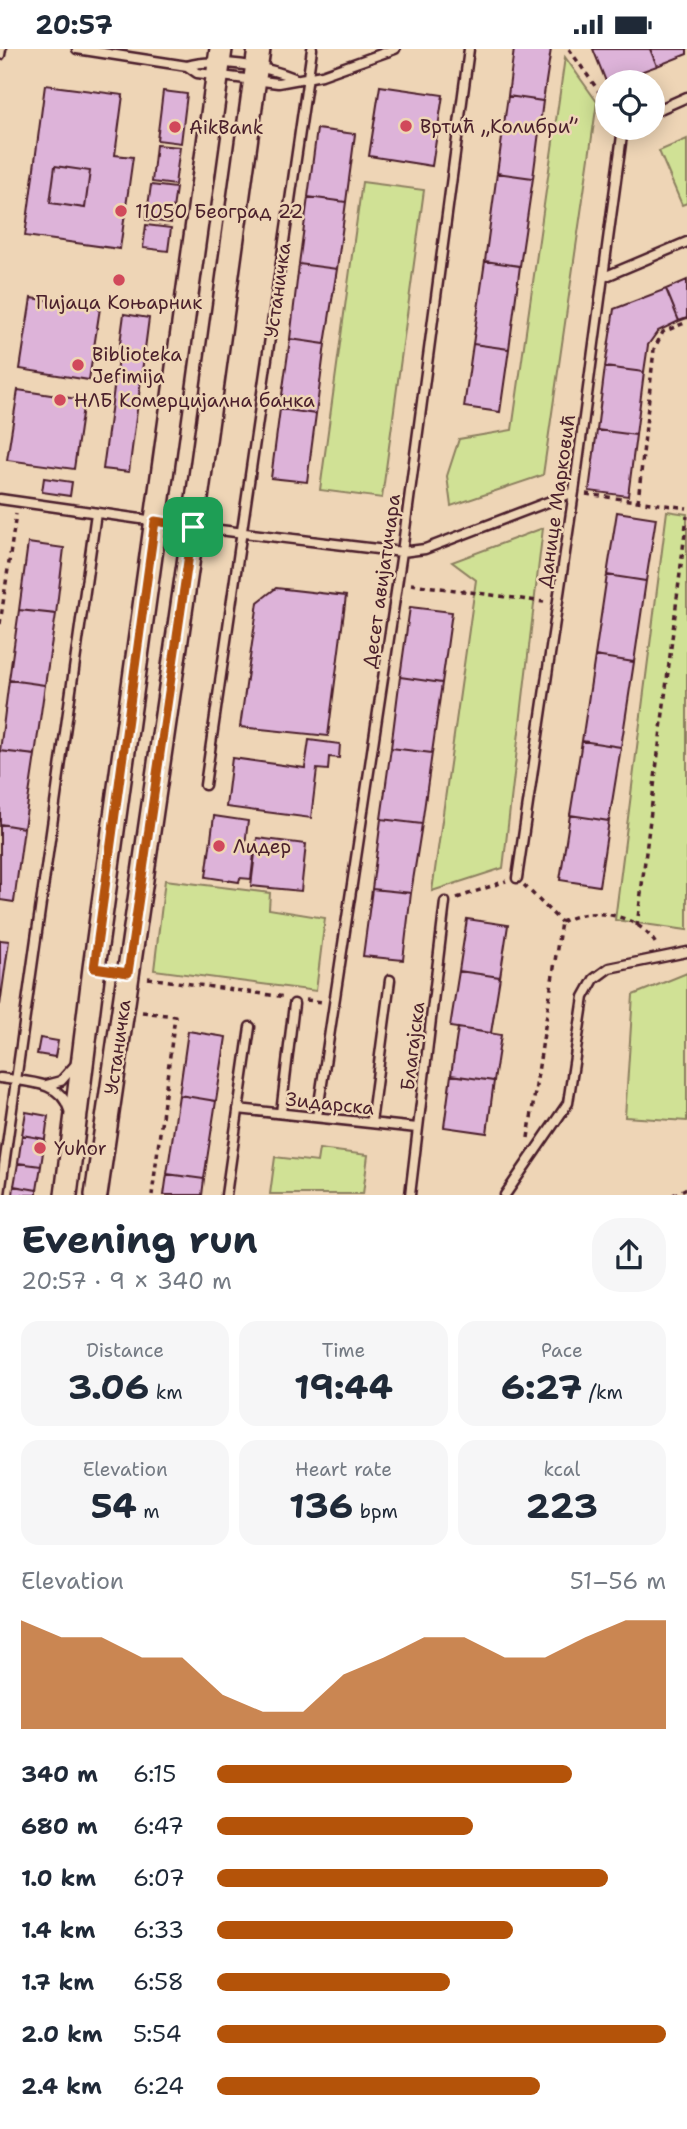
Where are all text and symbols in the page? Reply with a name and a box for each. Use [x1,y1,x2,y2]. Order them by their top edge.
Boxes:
text: 20:57 [35,7,113,42]
map controls [595,70,665,140]
button: locate [595,70,665,140]
place label: Вртић „Колибри” [420,114,579,139]
place label: AikBank [189,115,264,140]
marker: Вртић „Колибри” [398,118,414,134]
marker: AikBank [167,119,183,135]
place label: 11050 Београд 22 [135,199,304,224]
marker: 11050 Београд 22 [113,203,129,219]
street label: Устаничка [258,241,297,339]
marker: Пијаца Коњарник [111,272,127,288]
place label: Пијаца Коњарник [36,290,202,315]
place label: Biblioteka Jefimija [92,342,182,389]
marker: Biblioteka Jefimija [70,357,86,373]
place label: НЛБ Комерцијална банка [74,388,315,413]
marker: НЛБ Комерцијална банка [52,392,68,408]
street label: Данице Марковић [532,413,581,590]
street label: Десет авијатичара [357,492,406,670]
pin [163,497,223,557]
icon: arrive [174,508,212,546]
place label: Лидер [233,834,291,859]
marker: Лидер [211,838,227,854]
street label: Устаничка [98,998,137,1096]
street label: Благајска [395,1000,430,1092]
street label: Зидарска [284,1086,376,1121]
place label: Yuhor [54,1136,107,1161]
marker: Yuhor [32,1140,48,1156]
text: Evening run [21,1214,258,1265]
button: share [592,1218,666,1292]
text: 20:57 · 9 × 340 m [21,1266,232,1296]
text: Distance [86,1338,164,1363]
text: Time [322,1338,365,1363]
text: Pace [541,1338,583,1363]
text: 3.06 [68,1363,149,1410]
text: 19:44 [294,1363,393,1410]
text: 6:27 [501,1363,582,1410]
text: km [149,1380,183,1405]
text: /km [582,1380,623,1405]
text: Elevation [83,1457,168,1482]
text: Heart rate [295,1457,392,1482]
text: kcal [543,1457,580,1482]
text: 54 [91,1482,137,1529]
text: 136 [289,1482,353,1529]
text: 223 [526,1482,598,1529]
text: m [137,1499,160,1524]
text: bpm [353,1499,398,1524]
text: Elevation [21,1566,124,1596]
text: 51–56 m [570,1566,666,1596]
text: 340 m [21,1759,98,1789]
text: 6:15 [133,1759,176,1789]
text: 680 m [21,1811,98,1841]
text: 6:47 [133,1811,184,1841]
text: 1.0 km [21,1863,96,1893]
text: 6:07 [133,1863,185,1893]
text: 1.4 km [21,1915,95,1945]
text: 6:33 [133,1915,184,1945]
text: 1.7 km [21,1967,94,1997]
text: 6:58 [133,1967,184,1997]
text: 2.0 km [21,2019,103,2049]
text: 5:54 [133,2019,182,2049]
text: 2.4 km [21,2071,102,2101]
text: 6:24 [133,2071,184,2101]

